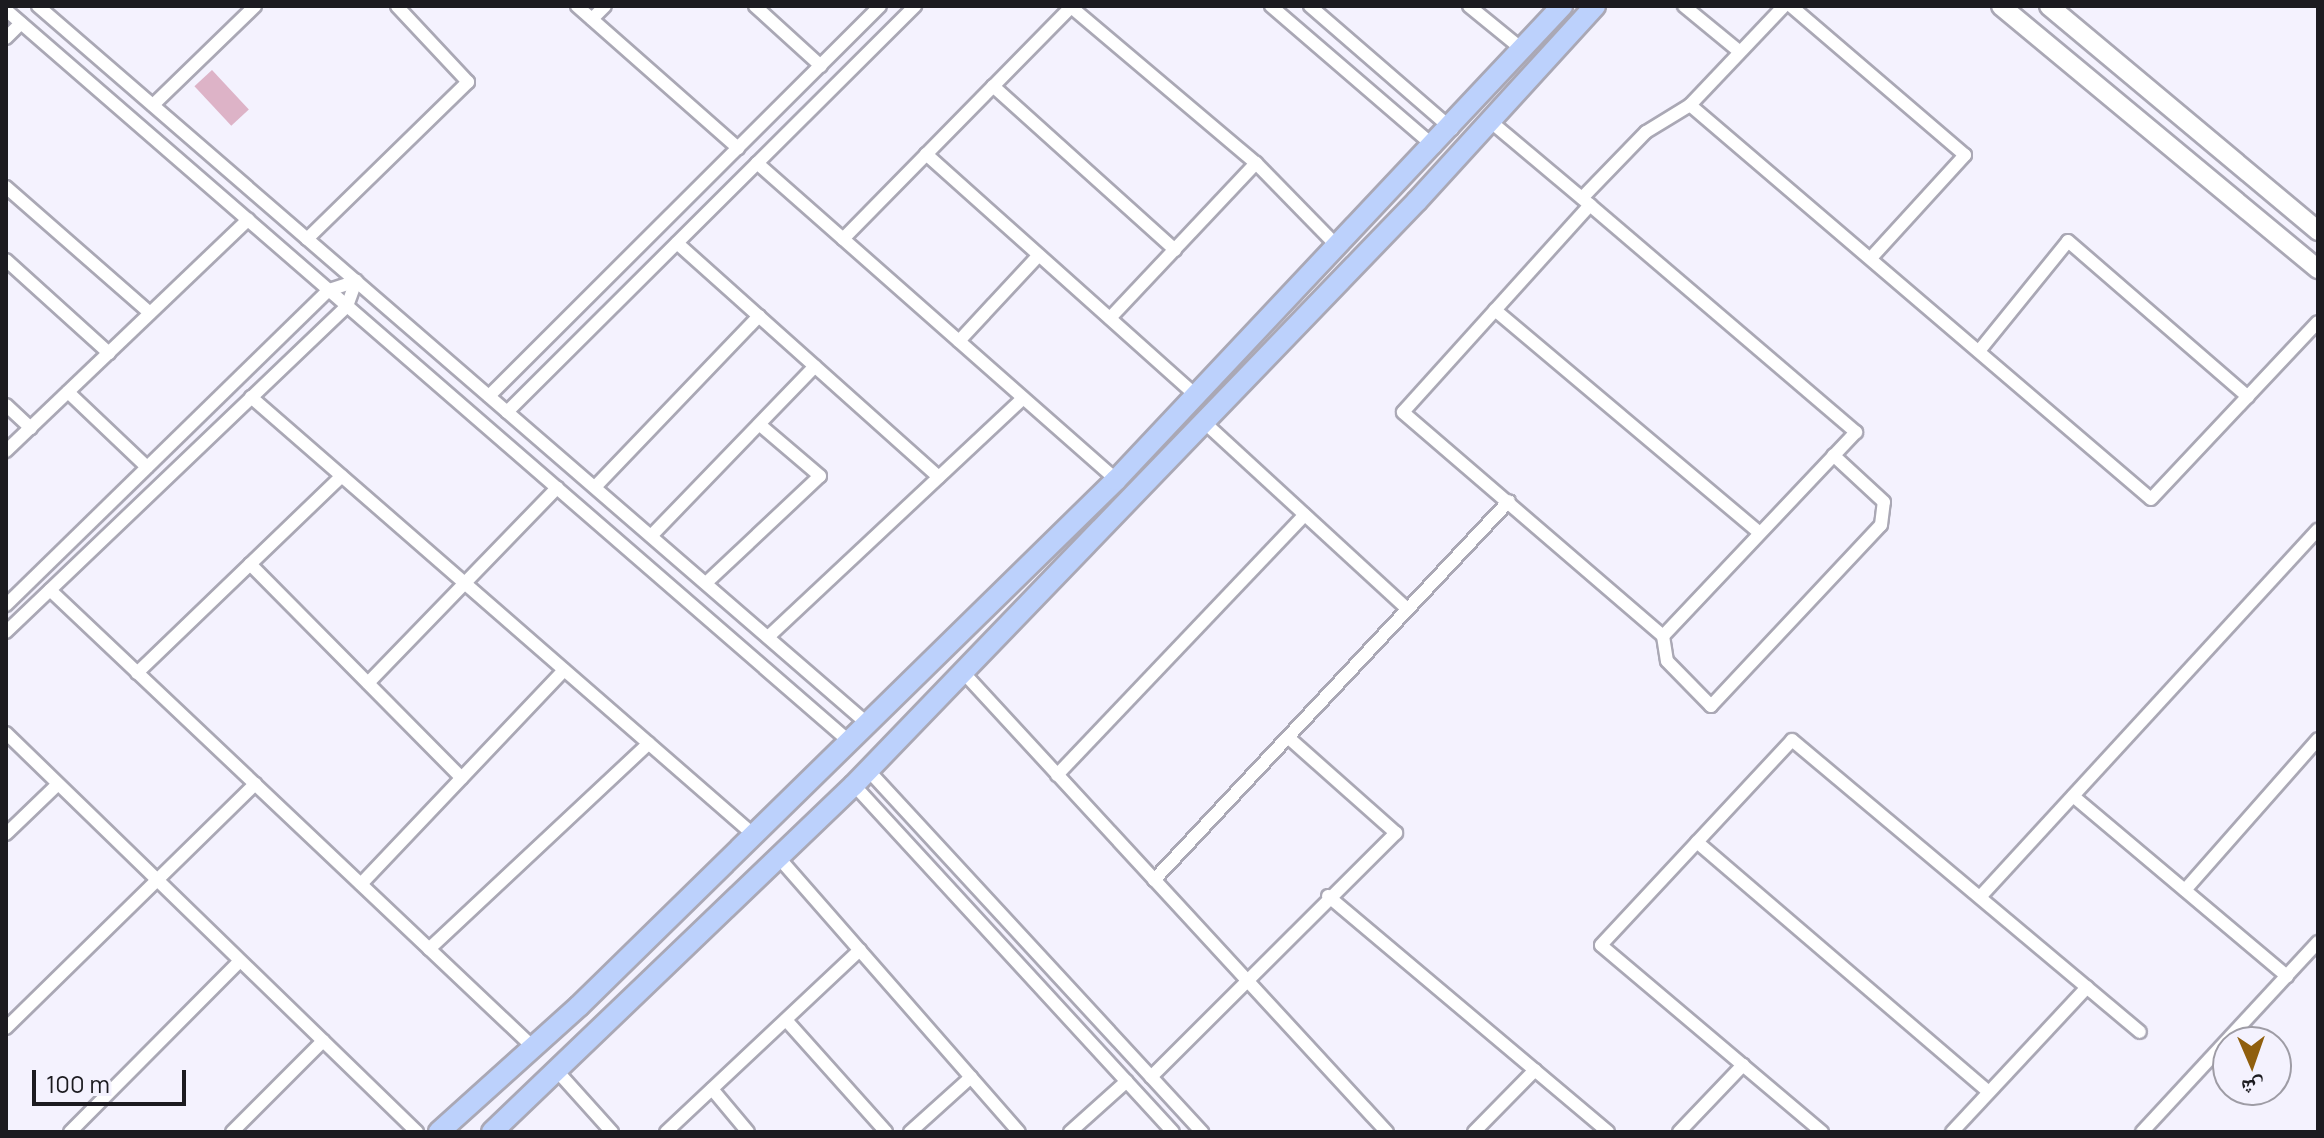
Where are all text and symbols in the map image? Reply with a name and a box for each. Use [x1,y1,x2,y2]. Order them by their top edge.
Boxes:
north arrow [2212,1026,2292,1106]
scale bar [36,1054,190,1104]
text: 100 m [46,1067,110,1100]
text: ش [2241,1073,2265,1103]

